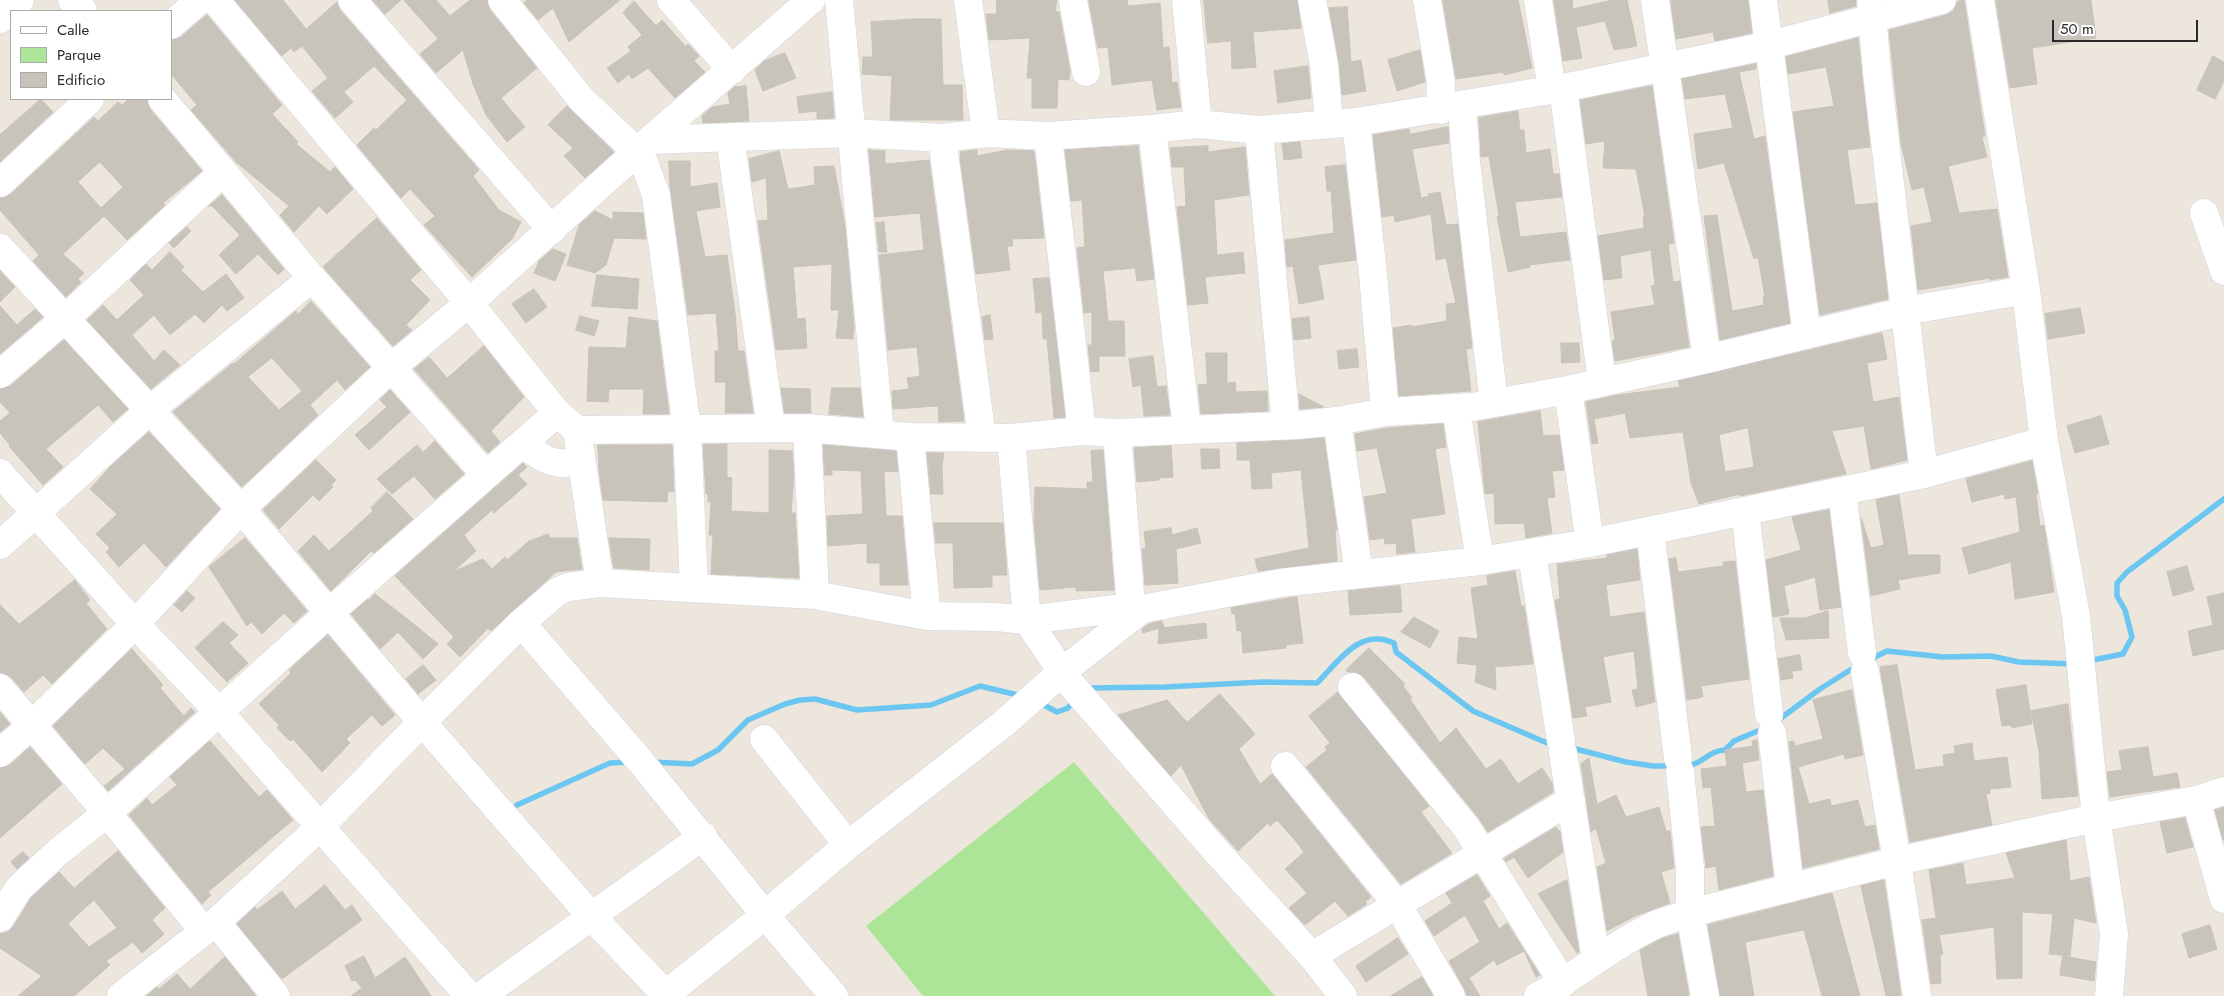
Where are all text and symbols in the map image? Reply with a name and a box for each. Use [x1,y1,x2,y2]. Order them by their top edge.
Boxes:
legend [10,10,172,100]
scale bar [2054,10,2200,42]
text: 50 m [2060,18,2094,40]
text: Calle [57,19,89,41]
text: Parque [57,44,101,66]
text: Edificio [57,69,105,91]

